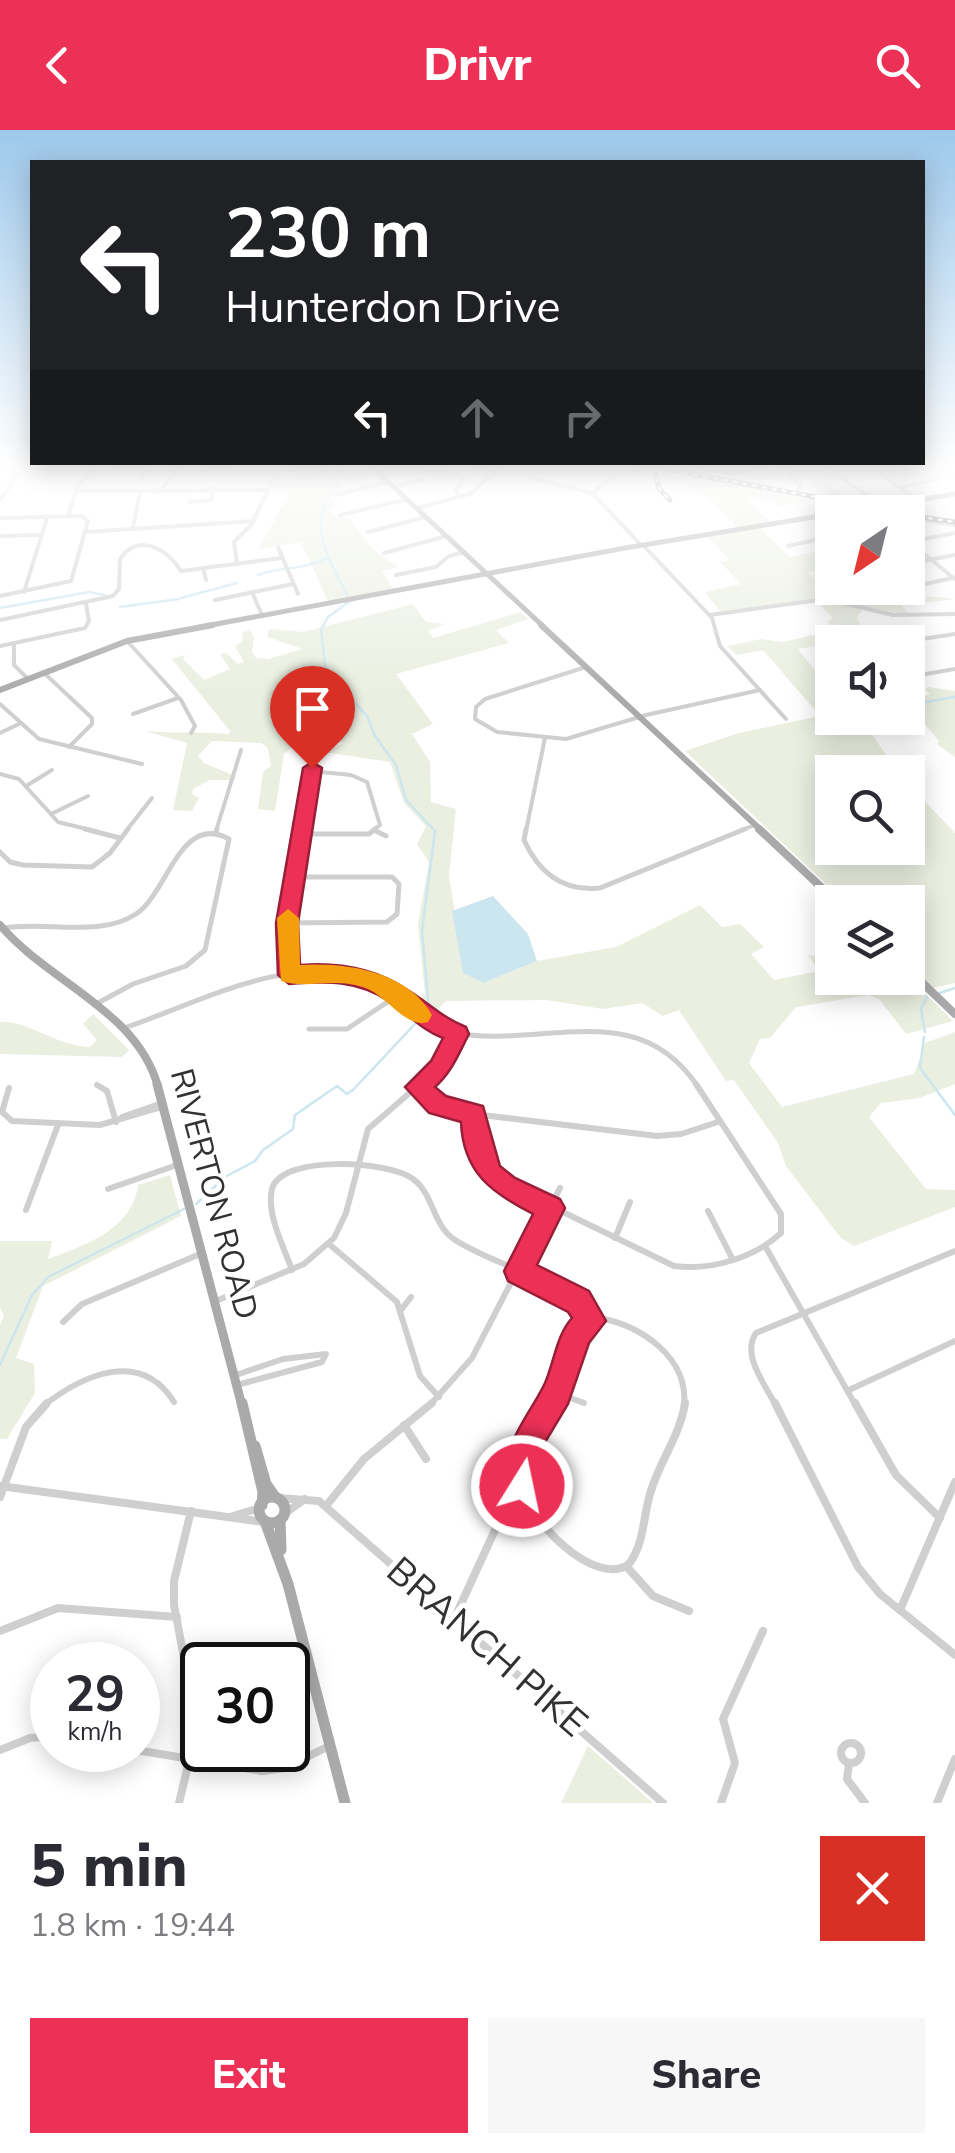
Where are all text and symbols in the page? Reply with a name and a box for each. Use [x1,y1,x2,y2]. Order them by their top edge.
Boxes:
text: Drivr [423,35,532,96]
icon: back [30,38,85,93]
icon: search [870,38,925,93]
text: 230 m [225,186,431,282]
icon: left [60,200,190,330]
text: Hunterdon Drive [225,277,560,338]
icon: left [345,390,400,445]
icon: ahead [450,390,505,445]
icon: right [555,390,610,445]
north arrow [815,495,925,605]
map controls [815,495,925,995]
button: sound [815,625,925,735]
pin [270,666,355,769]
icon: arrive [285,681,340,736]
button: search [815,755,925,865]
button: layers [815,885,925,995]
street label: RIVERTON ROAD [160,1064,268,1324]
position arrow [470,1434,574,1538]
street label: BRANCH PIKE [376,1546,598,1748]
speed limit sign: 30 [180,1642,310,1772]
text: 29 [65,1660,125,1729]
text: km/h [67,1715,123,1749]
text: 5 min [30,1825,188,1907]
button: close [820,1836,925,1941]
text: 1.8 km · 19:44 [30,1904,235,1947]
button: Exit [30,2018,468,2133]
button: Share [488,2018,925,2133]

